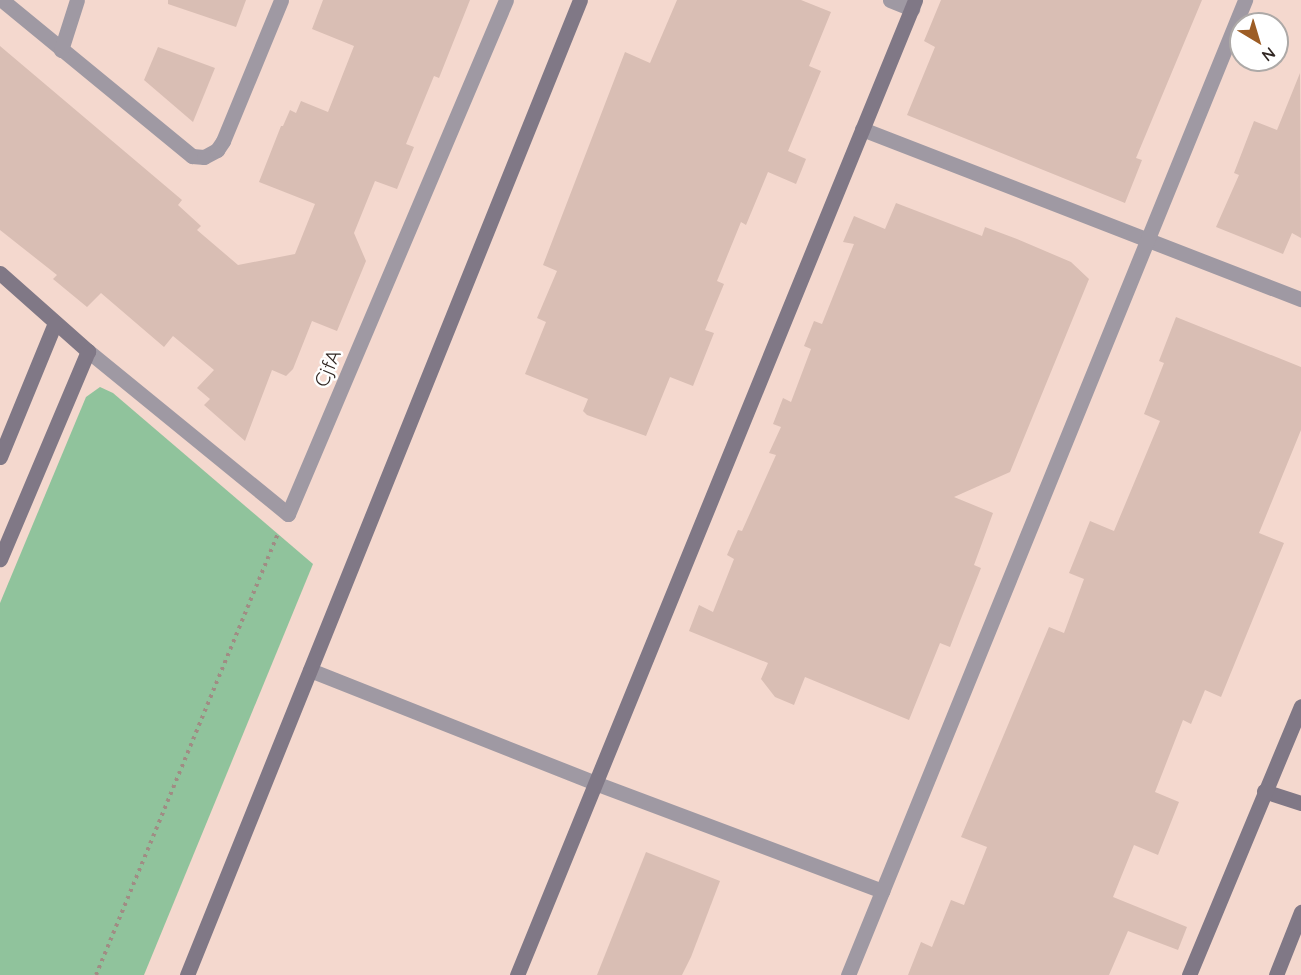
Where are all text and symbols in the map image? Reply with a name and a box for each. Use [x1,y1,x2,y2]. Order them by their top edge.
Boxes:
north arrow [1229,12,1289,72]
text: N [1258,43,1280,66]
street label: CjfA [308,346,346,390]

